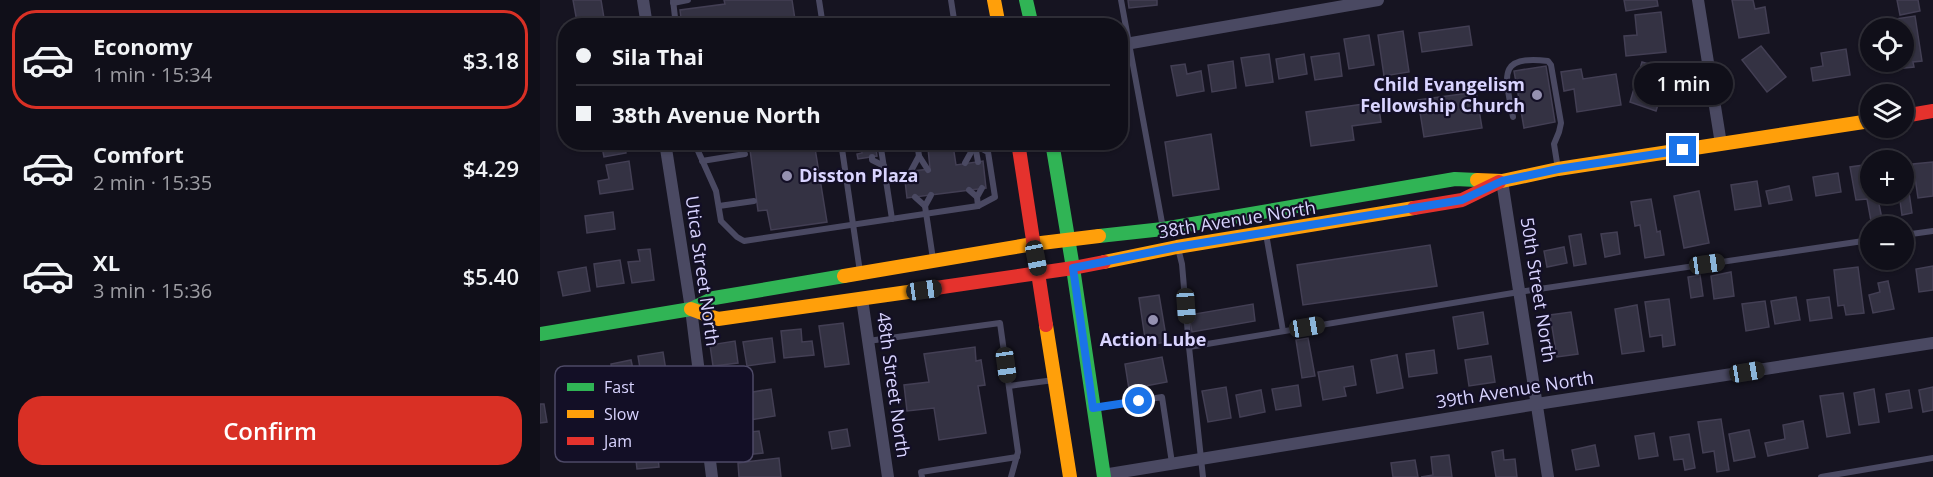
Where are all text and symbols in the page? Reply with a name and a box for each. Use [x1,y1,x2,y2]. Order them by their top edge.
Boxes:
map controls [1860,18,1914,270]
button: locate [1860,18,1914,72]
text: Economy [93,31,192,61]
icon: car [21,33,75,87]
text: Sila Thai [612,41,704,71]
text: $3.18 [463,45,519,75]
text: 1 min · 15:34 [93,61,212,88]
callout: 1 min [1634,63,1732,105]
text: 1 min [1657,70,1711,97]
place label: Child Evangelism Fellowship Church [1360,72,1525,117]
button: layers [1860,84,1914,138]
marker: Child Evangelism Fellowship Church [1530,88,1544,102]
text: 38th Avenue North [612,99,821,129]
route end [1669,136,1696,163]
text: Comfort [93,139,184,169]
icon: car [21,141,75,195]
button: + [1860,150,1914,204]
text: $4.29 [463,153,519,183]
place label: Disston Plaza [799,163,919,187]
text: 2 min · 15:35 [93,169,212,196]
marker: Disston Plaza [780,169,794,183]
street label: Utica Street North [681,194,725,348]
street label: 38th Avenue North [1156,195,1317,243]
street label: 50th Street North [1516,215,1562,364]
button: − [1860,216,1914,270]
car [1024,239,1048,277]
text: XL [93,247,120,277]
icon: car [21,249,75,303]
car [1688,253,1726,275]
text: $5.40 [463,261,519,291]
text: 3 min · 15:36 [93,277,212,304]
car [905,279,943,301]
car [1176,287,1196,325]
street label: 48th Street North [872,310,916,459]
marker: Action Lube [1146,313,1160,327]
car [1288,315,1326,339]
place label: Action Lube [1100,327,1206,351]
car [995,346,1017,384]
car [1728,360,1766,384]
street label: 39th Avenue North [1434,365,1595,413]
legend [555,366,753,462]
text: Fast [604,376,635,398]
route start [1125,387,1152,414]
button: Confirm [18,396,522,465]
text: Slow [604,403,639,425]
text: Jam [602,430,632,452]

